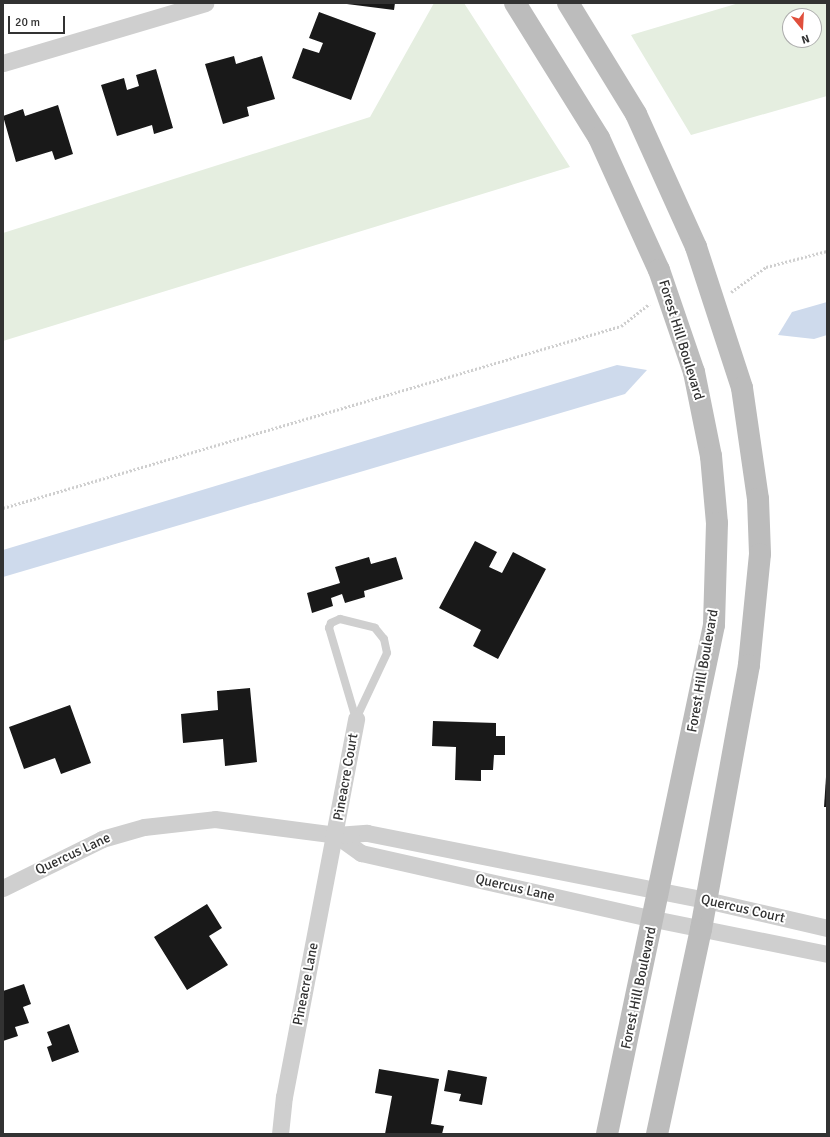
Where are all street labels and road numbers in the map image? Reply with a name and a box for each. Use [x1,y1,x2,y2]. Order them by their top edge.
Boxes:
street label: Forest Hill Boulevard [655,278,707,402]
street label: Forest Hill Boulevard [684,608,722,734]
street label: Pineacre Court [330,732,362,822]
street label: Quercus Lane [33,829,113,879]
street label: Quercus Lane [474,871,556,905]
street label: Quercus Court [699,891,787,927]
street label: Forest Hill Boulevard [618,925,660,1051]
street label: Pineacre Lane [290,941,322,1027]

